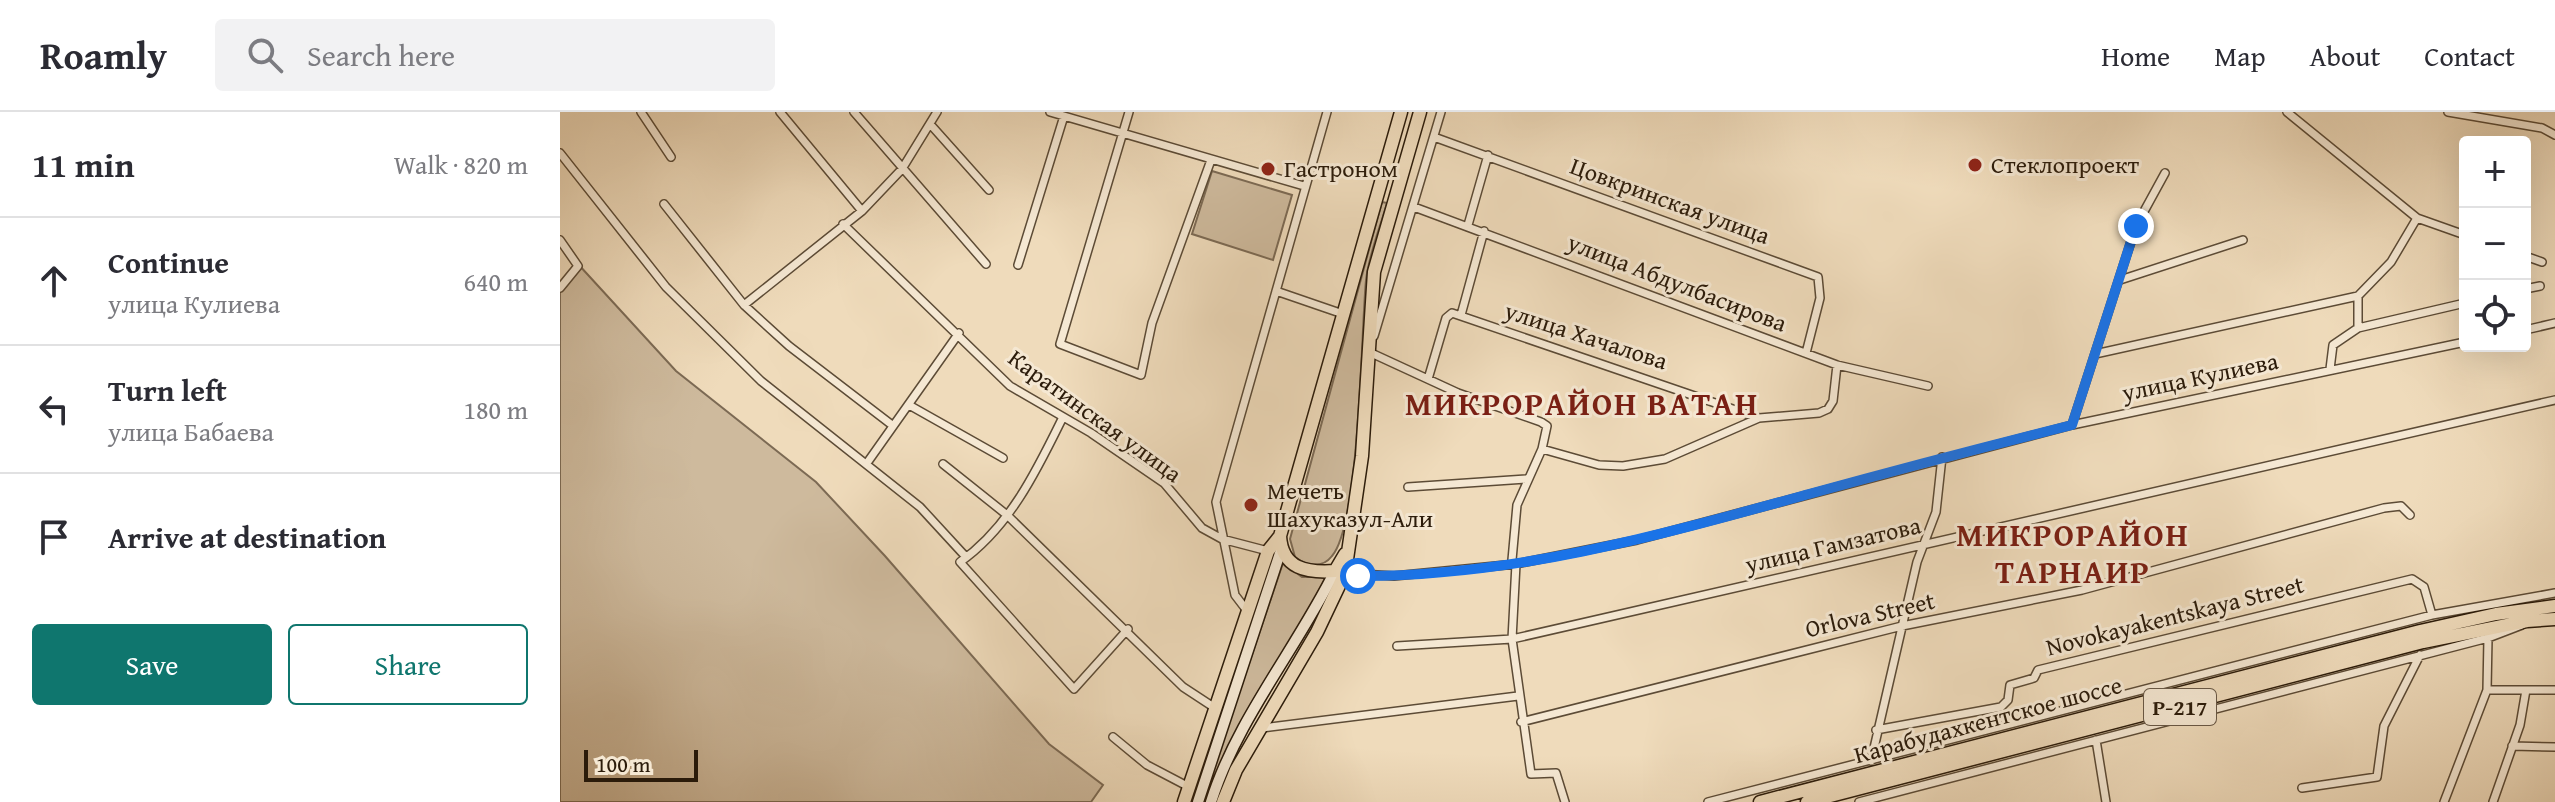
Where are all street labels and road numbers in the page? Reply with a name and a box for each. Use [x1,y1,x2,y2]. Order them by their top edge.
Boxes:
street label: Цовкринская улица [1566,148,1775,253]
street label: улица Абдулбасирова [1562,224,1792,341]
street label: улица Хачалова [1499,292,1673,378]
street label: Каратинская улица [1001,341,1190,491]
street label: улица Кулиева [2118,343,2282,410]
street label: улица Гамзатова [1741,507,1925,582]
street label: Novokayakentskaya Street [2042,566,2308,664]
street label: Orlova Street [1802,583,1939,646]
street label: Карабудахкентское шоссе [1850,667,2126,772]
road number: Р-217 [2144,689,2216,725]

